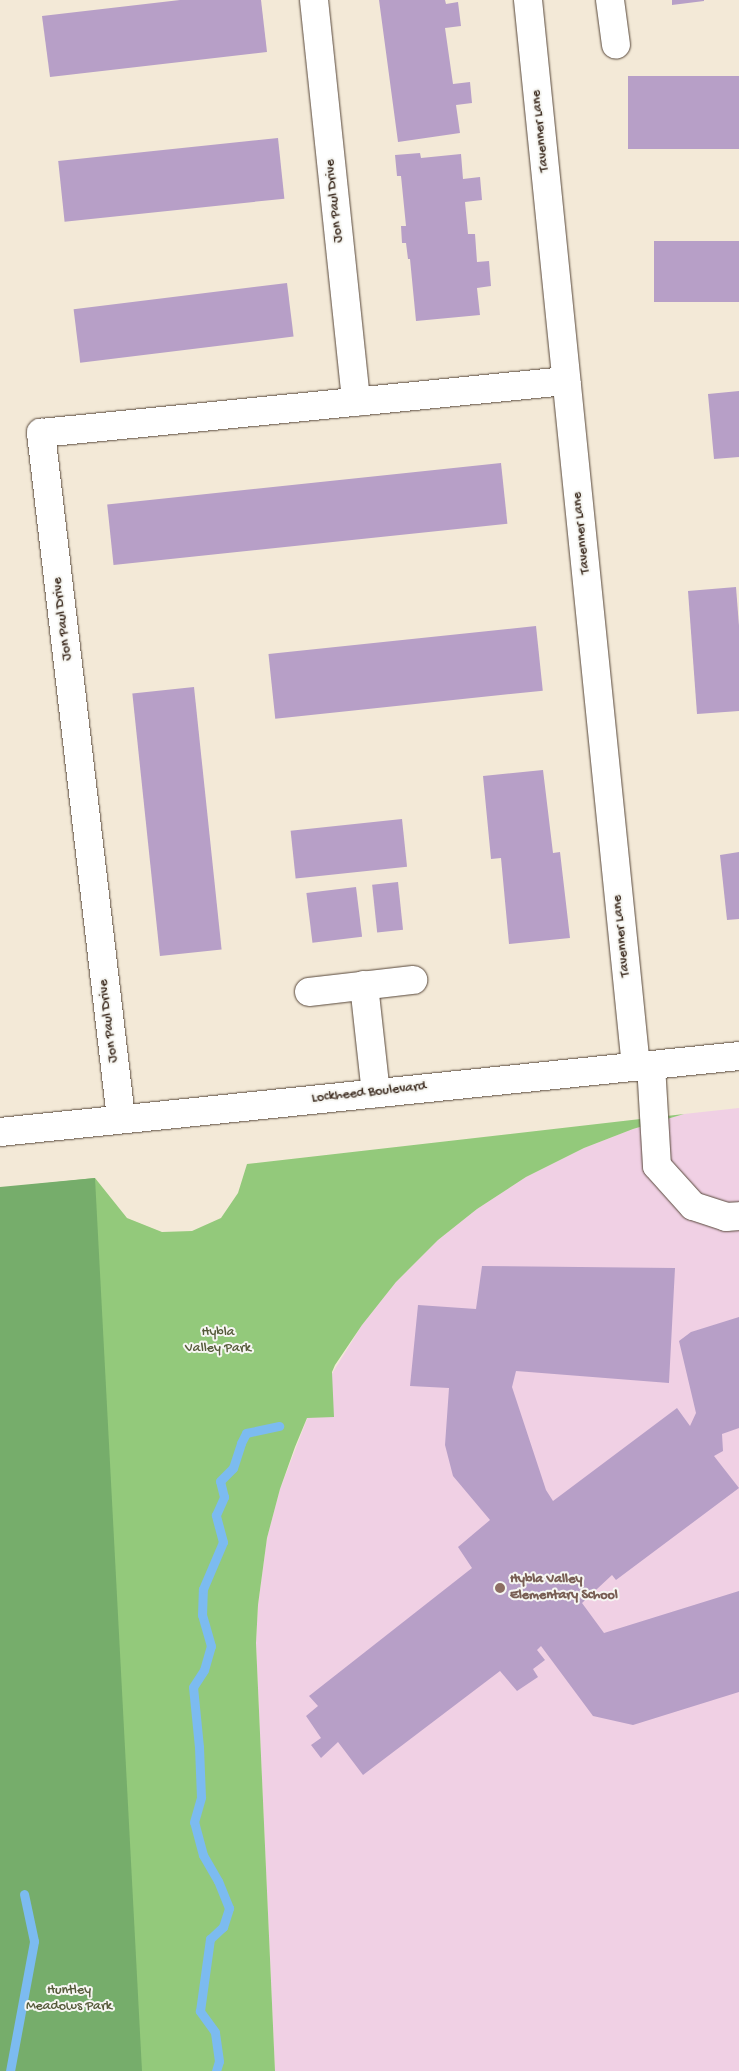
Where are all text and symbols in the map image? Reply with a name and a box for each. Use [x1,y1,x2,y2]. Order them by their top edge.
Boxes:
street label: Tavenner Lane [528,89,554,173]
street label: Jon Paul Drive [322,159,348,243]
street label: Tavenner Lane [569,491,595,575]
street label: Jon Paul Drive [50,576,76,662]
street label: Tavenner Lane [609,894,635,978]
street label: Jon Paul Drive [96,978,122,1064]
street label: Lockheed Boulevard [311,1079,427,1107]
park label: Hybla Valley Park [185,1325,251,1358]
place label: Hybla Valley Elementary School [510,1572,618,1604]
marker: Hybla Valley Elementary School [494,1582,506,1594]
park label: Huntley Meadows Park [26,1983,112,2015]

